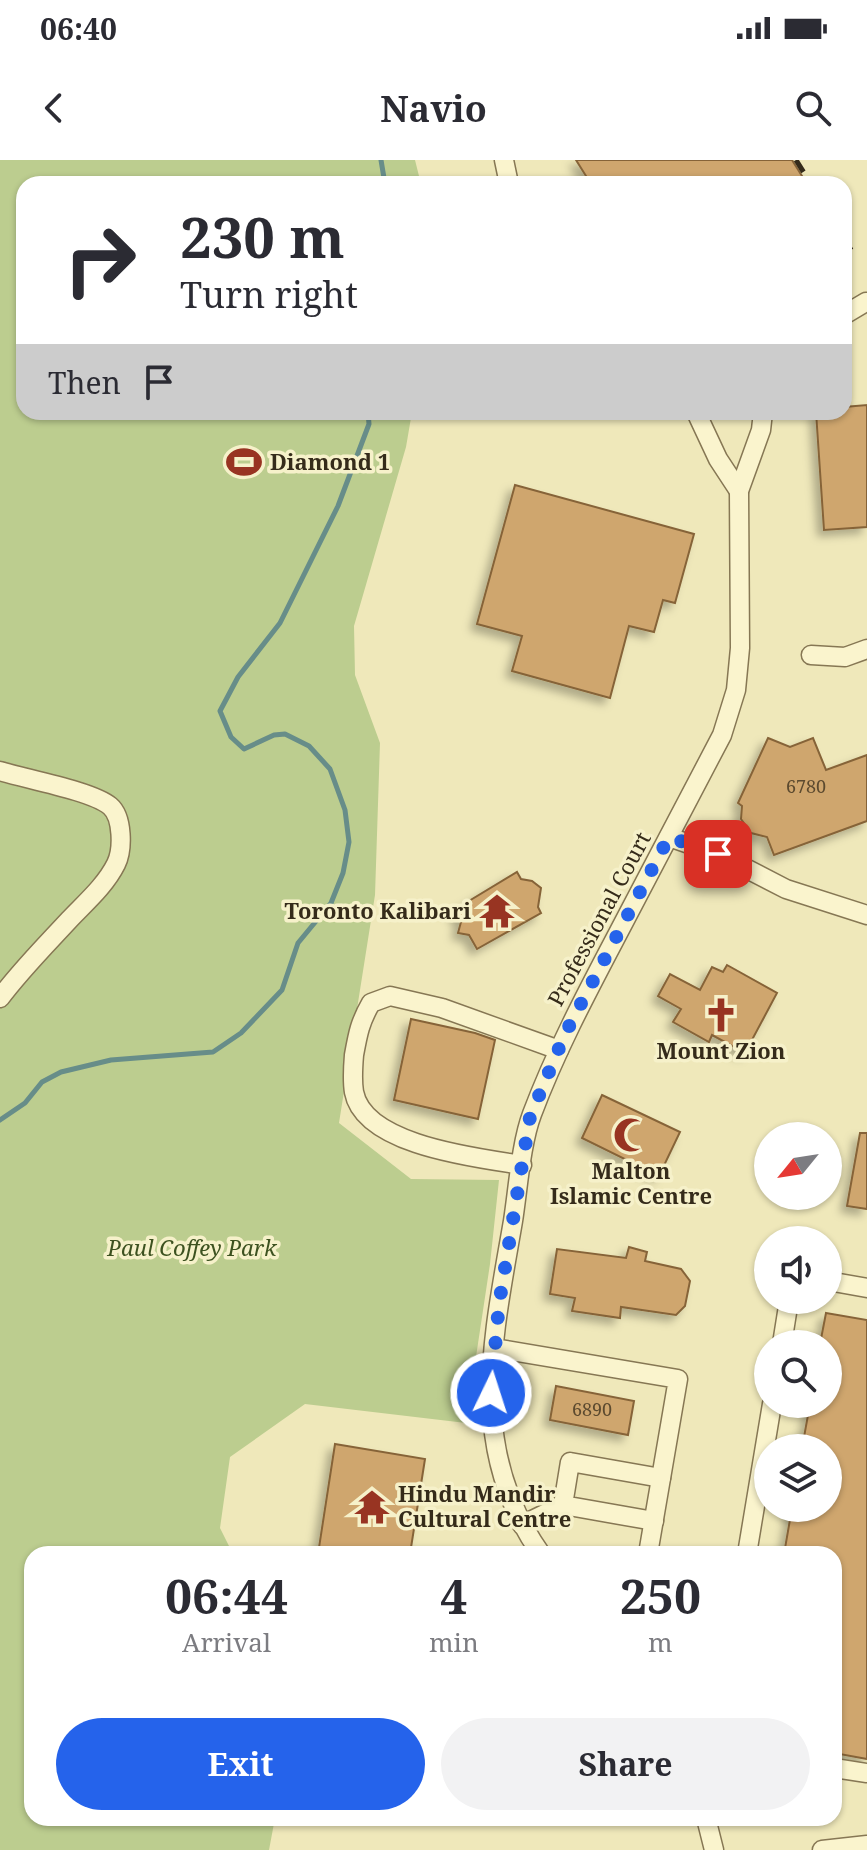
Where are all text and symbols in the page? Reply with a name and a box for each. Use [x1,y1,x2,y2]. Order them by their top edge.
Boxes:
text: 06:40 [40,8,117,49]
text: Navio [380,84,487,133]
icon: back [32,86,76,130]
icon: search [791,86,835,130]
text: 230 m [180,198,345,274]
icon: right [48,208,152,312]
text: Turn right [180,270,358,319]
icon: arrive [137,360,181,404]
text: Then [48,362,121,403]
sports icon: Diamond 1 [225,443,263,481]
place label: Diamond 1 [270,446,390,476]
house number: 6780 [786,774,826,798]
pin [684,820,752,888]
street label: Professional Court [540,826,657,1011]
icon: arrive [696,832,740,876]
temple icon: Toronto Kalibari [478,892,516,930]
place label: Toronto Kalibari [285,895,471,925]
church icon: Mount Zion [702,996,740,1034]
place label: Mount Zion [656,1035,786,1065]
mosque icon: Malton Islamic Centre [612,1116,650,1154]
north arrow [754,1122,842,1210]
map controls [754,1122,842,1522]
place label: Malton Islamic Centre [550,1155,712,1210]
button: sound [754,1226,842,1314]
park label: Paul Coffey Park [106,1232,278,1262]
button: search [754,1330,842,1418]
position arrow [449,1351,533,1435]
house number: 6890 [572,1397,612,1421]
button: layers [754,1434,842,1522]
place label: Hindu Mandir Cultural Centre [398,1478,571,1533]
temple icon: Hindu Mandir Cultural Centre [353,1488,391,1526]
text: 06:44 [165,1563,288,1628]
text: 4 [440,1563,467,1628]
text: 250 [620,1563,701,1628]
text: Arrival [182,1624,271,1660]
text: min [429,1624,479,1660]
text: m [648,1624,673,1660]
button: Exit [56,1718,425,1810]
button: Share [441,1718,810,1810]

